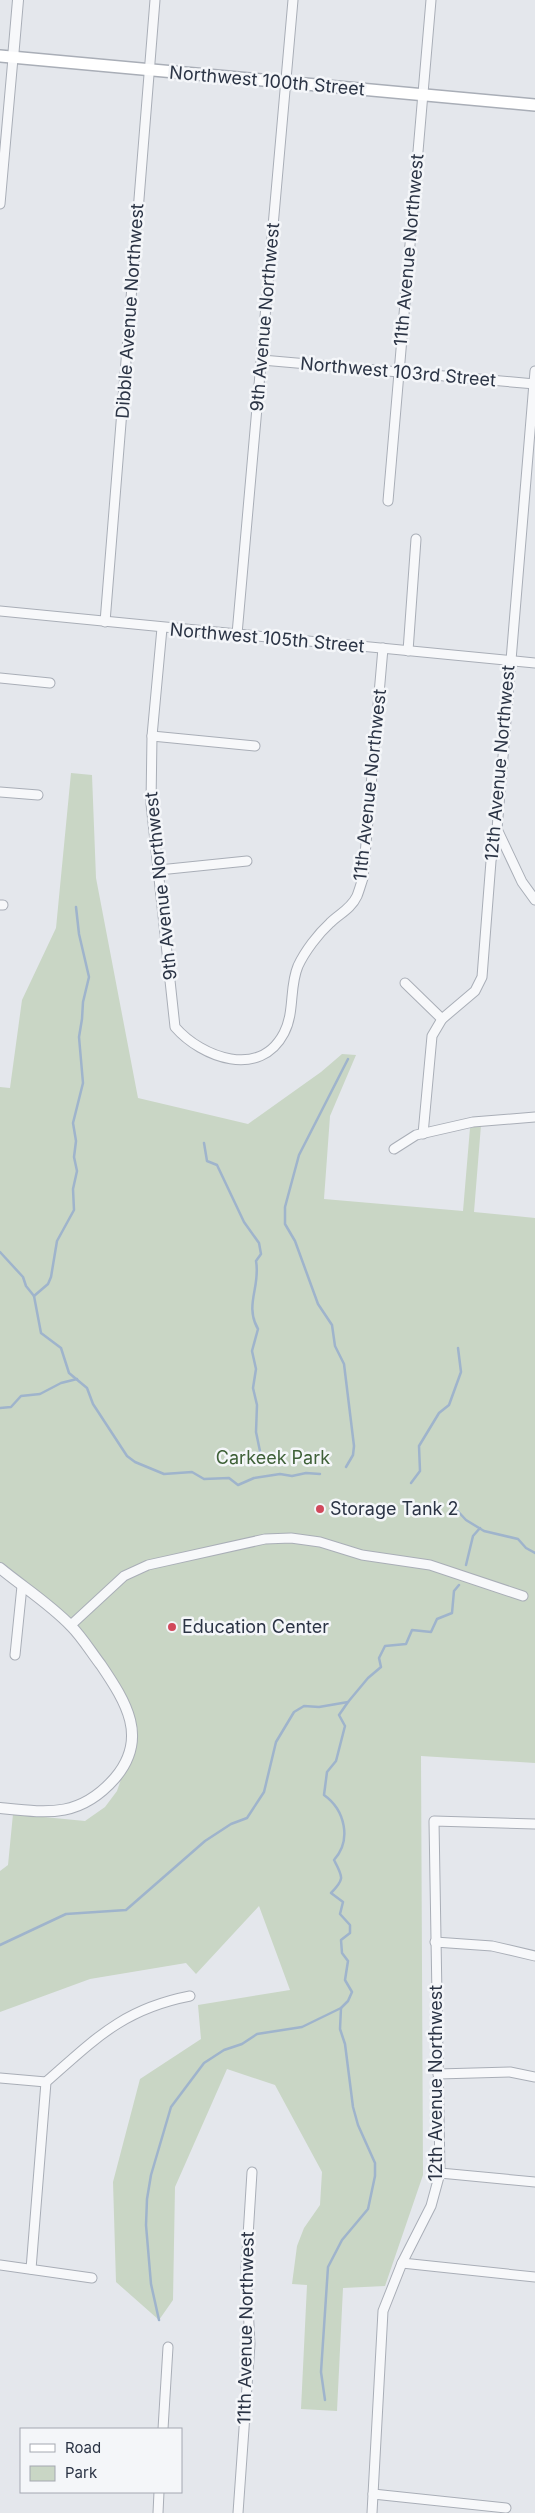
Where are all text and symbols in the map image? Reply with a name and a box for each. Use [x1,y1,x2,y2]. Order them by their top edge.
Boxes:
street label: Northwest 100th Street [169,62,366,100]
street label: 11th Avenue Northwest [390,153,427,347]
street label: Dibble Avenue Northwest [111,202,148,419]
street label: 9th Avenue Northwest [246,222,283,412]
street label: Northwest 103rd Street [299,352,497,391]
street label: Northwest 105th Street [169,619,365,656]
street label: 12th Avenue Northwest [480,664,519,862]
street label: 11th Avenue Northwest [349,688,390,882]
street label: 9th Avenue Northwest [140,791,181,981]
park label: Carkeek Park [216,1447,330,1468]
place label: Storage Tank 2 [330,1498,459,1519]
marker: Storage Tank 2 [314,1503,326,1515]
place label: Education Center [182,1616,329,1637]
marker: Education Center [166,1621,178,1633]
street label: 12th Avenue Northwest [425,1985,446,2181]
street label: 11th Avenue Northwest [233,2231,258,2425]
legend [20,2428,182,2493]
text: Road [65,2438,101,2457]
text: Park [65,2463,98,2482]

